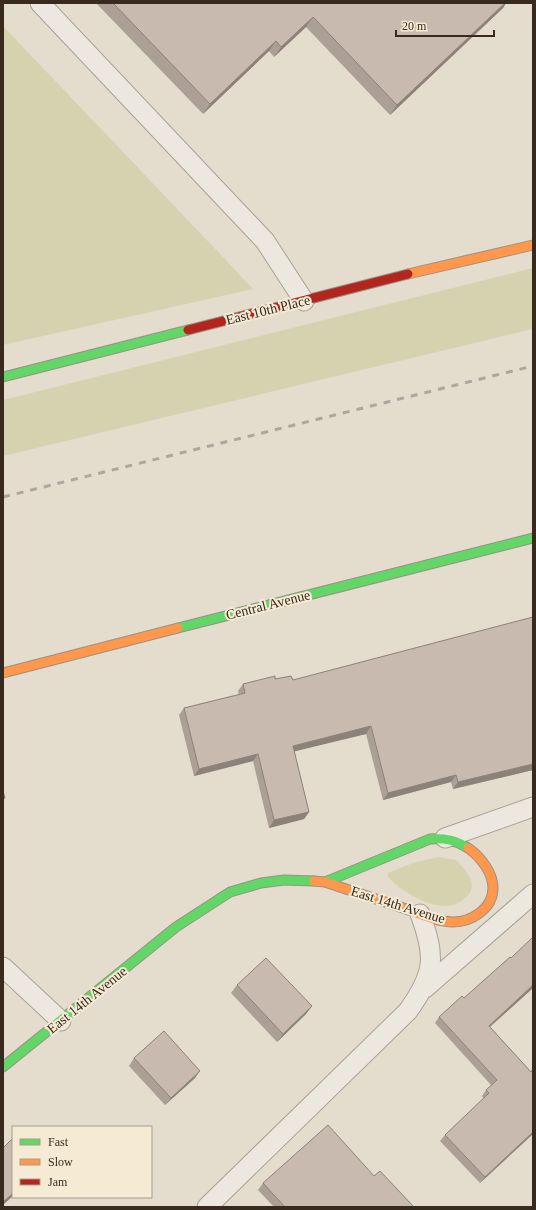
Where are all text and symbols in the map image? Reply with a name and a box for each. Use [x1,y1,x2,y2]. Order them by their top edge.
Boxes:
scale bar [396,12,494,38]
text: 20 m [402,19,427,33]
street label: East 10th Place [224,292,312,328]
street label: Central Avenue [224,587,312,623]
street label: East 14th Avenue [349,884,447,926]
street label: East 14th Avenue [44,963,130,1037]
legend [12,1126,152,1198]
text: Fast [48,1135,69,1149]
text: Slow [48,1155,73,1169]
text: Jam [48,1175,68,1189]

